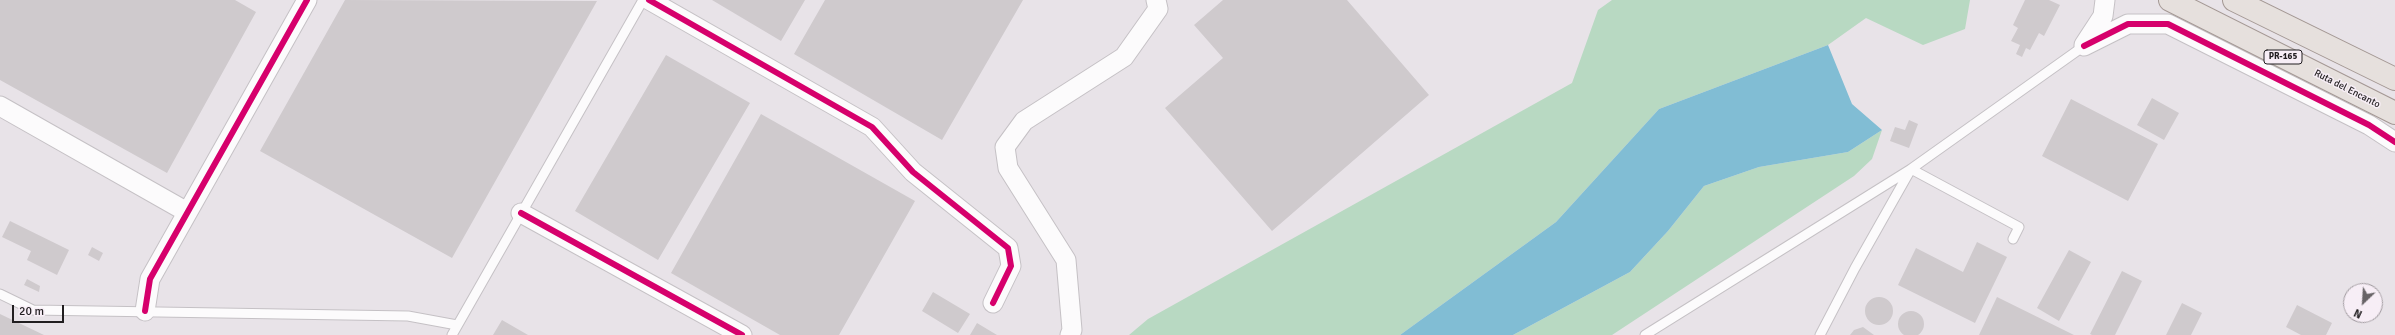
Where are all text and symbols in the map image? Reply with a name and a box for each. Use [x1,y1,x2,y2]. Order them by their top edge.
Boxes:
road number: PR-165 [2264,50,2302,64]
street label: Ruta del Encanto [2312,67,2382,111]
north arrow [2343,283,2383,323]
scale bar [14,297,66,323]
text: 20 m [19,304,44,319]
text: N [2352,306,2364,321]

